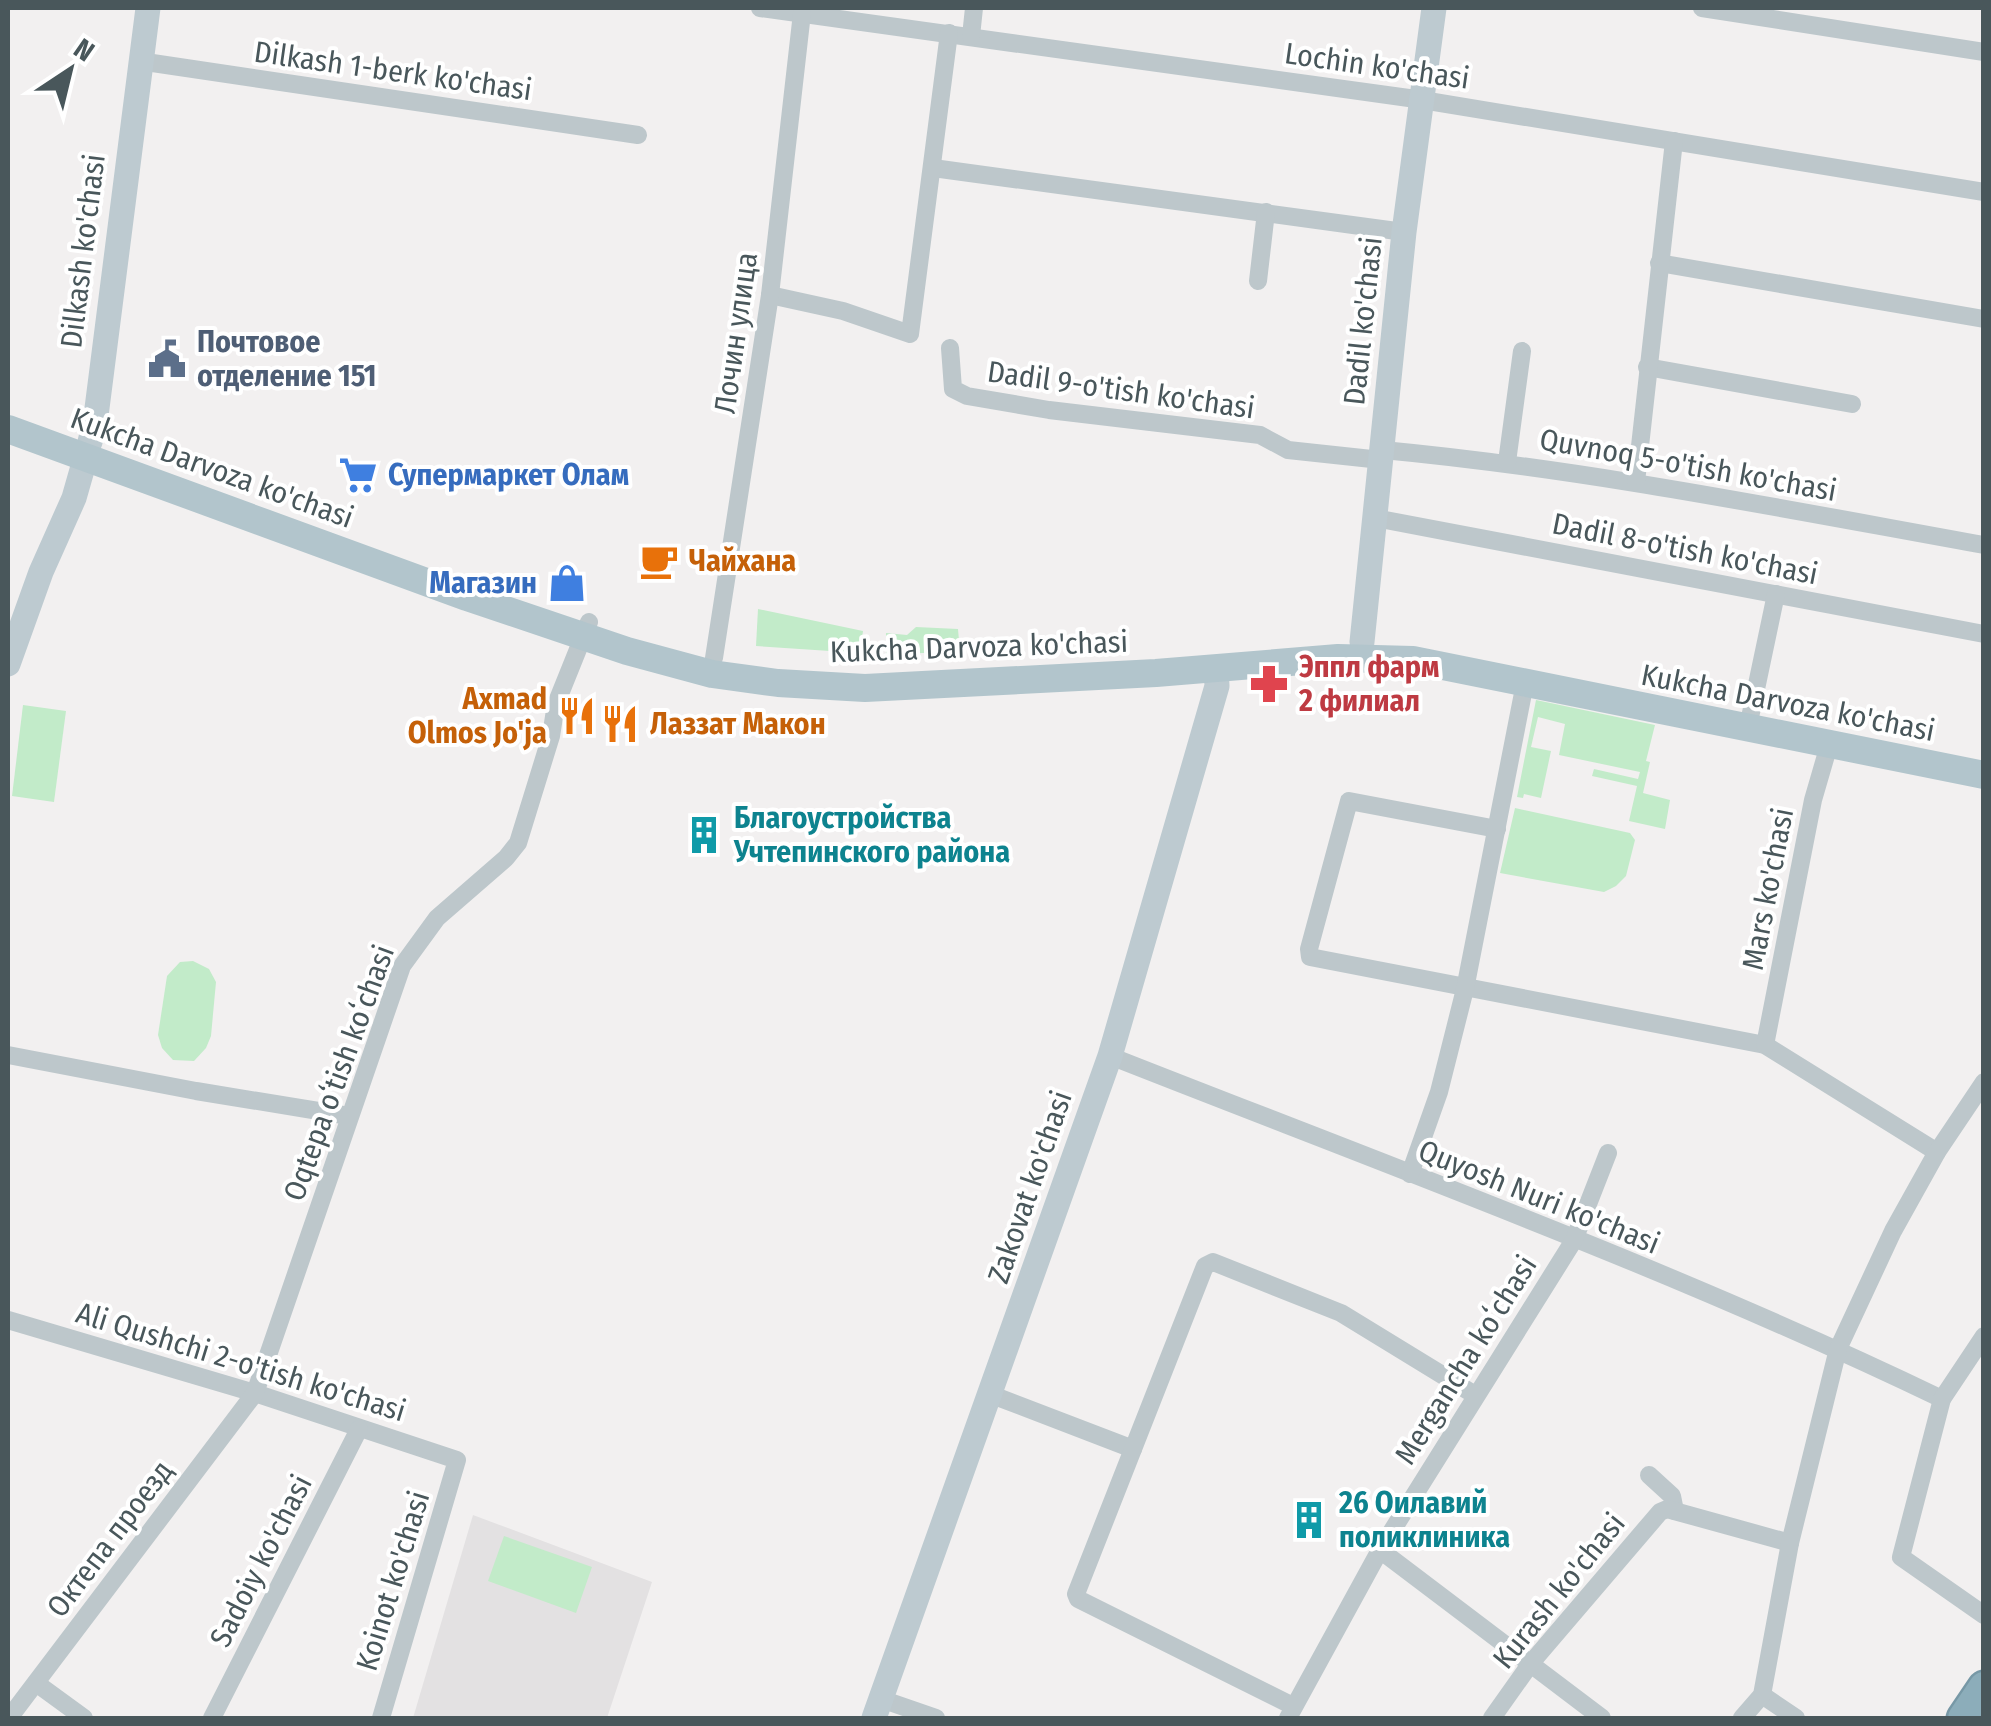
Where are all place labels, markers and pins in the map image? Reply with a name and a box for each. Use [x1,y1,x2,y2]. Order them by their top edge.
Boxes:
place label: Почтовое отделение 151 [197,324,377,394]
public building icon: Почтовое отделение 151 [146,338,188,380]
supermarket icon: Супермаркет Олам [337,454,379,496]
place label: Супермаркет Олам [388,457,629,493]
cafe icon: Чайхана [638,540,680,582]
place label: Чайхана [689,543,796,579]
shop icon: Магазин [546,562,588,604]
place label: Магазин [429,565,537,601]
place label: Эппл фарм 2 филиал [1298,649,1439,719]
pharmacy icon: Эппл фарм 2 филиал [1248,663,1290,705]
place label: Axmad Olmos Jo'ja [408,681,547,751]
restaurant icon: Axmad Olmos Jo'ja [556,695,598,737]
restaurant icon: Лаззат Макон [599,703,641,745]
place label: Лаззат Макон [650,706,826,742]
place label: Благоустройства Учтепинского района [733,800,1010,870]
building icon: Благоустройства Учтепинского района [683,814,725,856]
place label: 26 Оилавий поликлиника [1338,1485,1510,1555]
building icon: 26 Оилавий поликлиника [1288,1499,1330,1541]

